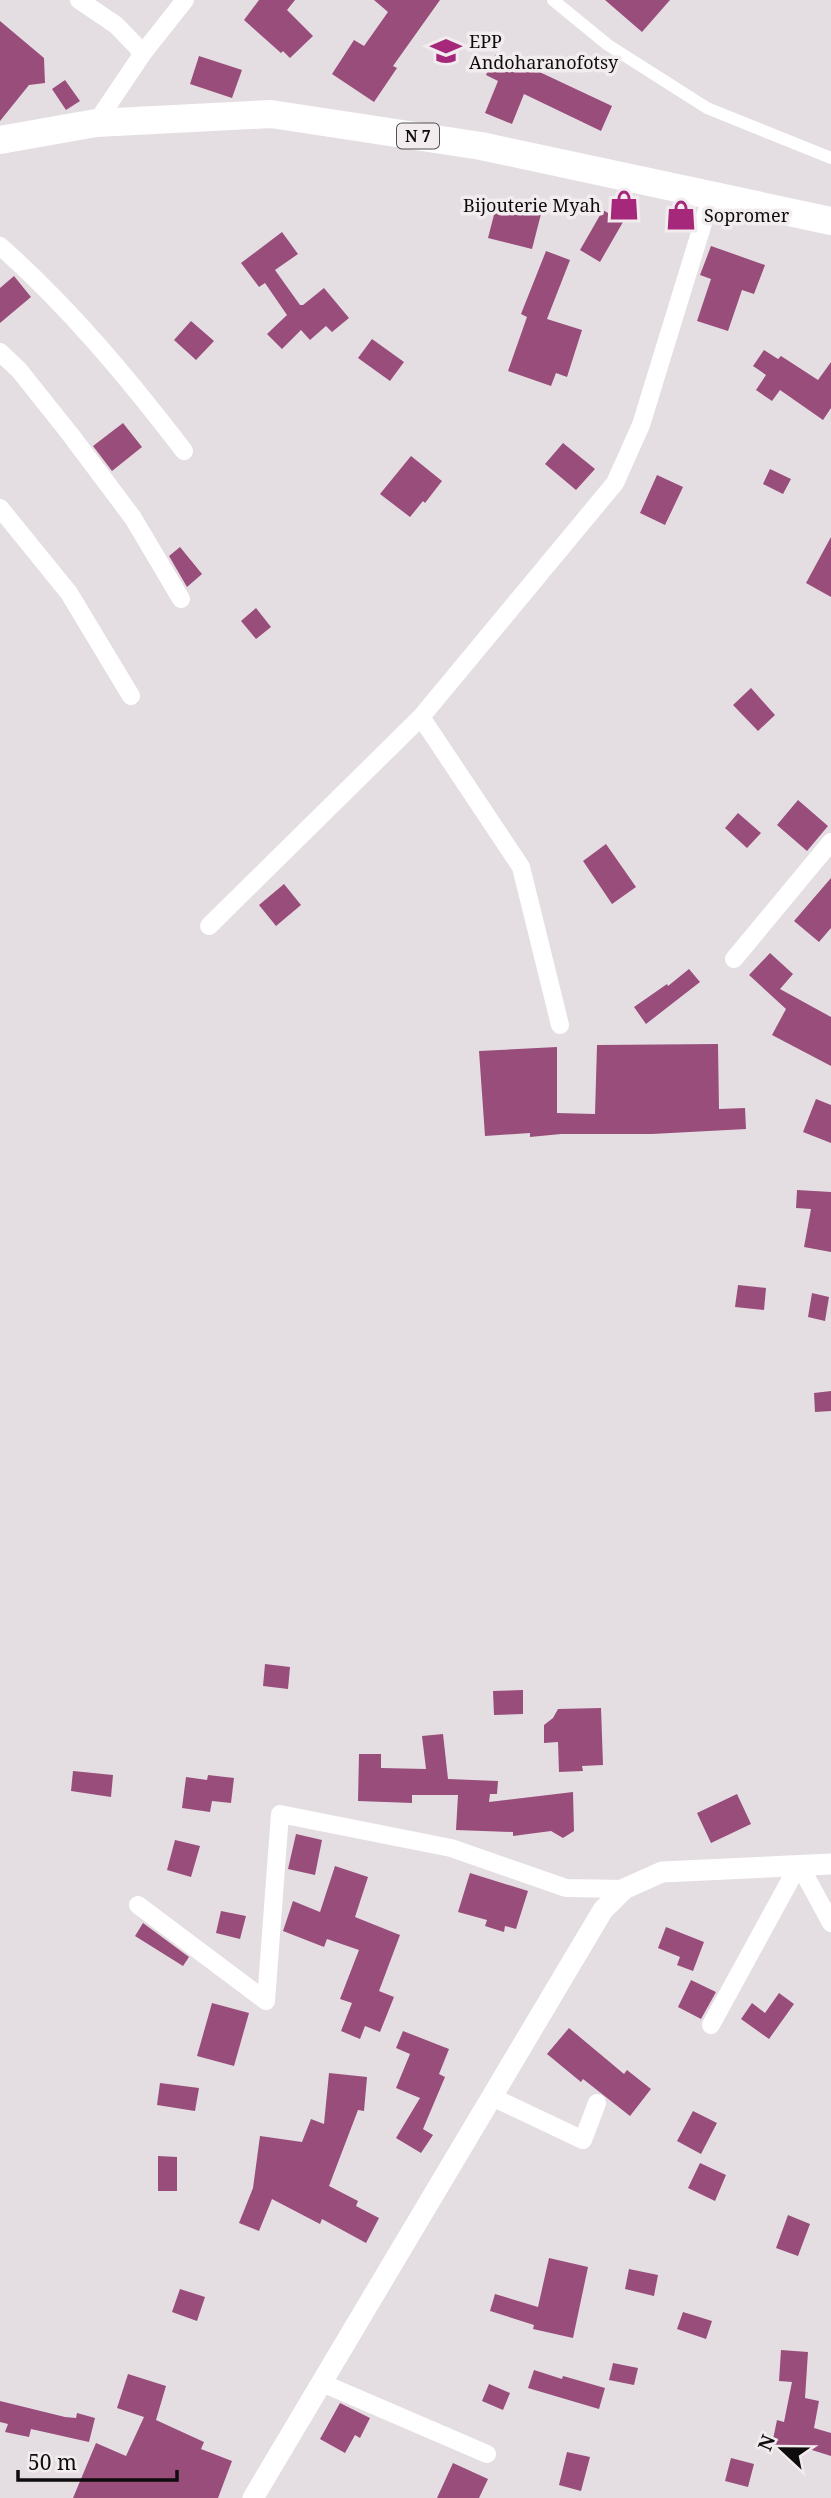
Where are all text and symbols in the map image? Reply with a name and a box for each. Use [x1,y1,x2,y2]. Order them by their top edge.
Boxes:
place label: EPP Andoharanofotsy [469,29,619,74]
school or university icon: EPP Andoharanofotsy [429,34,463,68]
road number: N 7 [397,124,439,148]
shop icon: Bijouterie Myah [607,188,641,222]
place label: Bijouterie Myah [463,193,601,217]
shop icon: Sopromer [664,198,698,232]
place label: Sopromer [704,203,790,227]
north arrow [747,2414,817,2484]
text: N [751,2431,781,2454]
scale bar [18,2438,177,2482]
text: 50 m [28,2448,77,2476]

